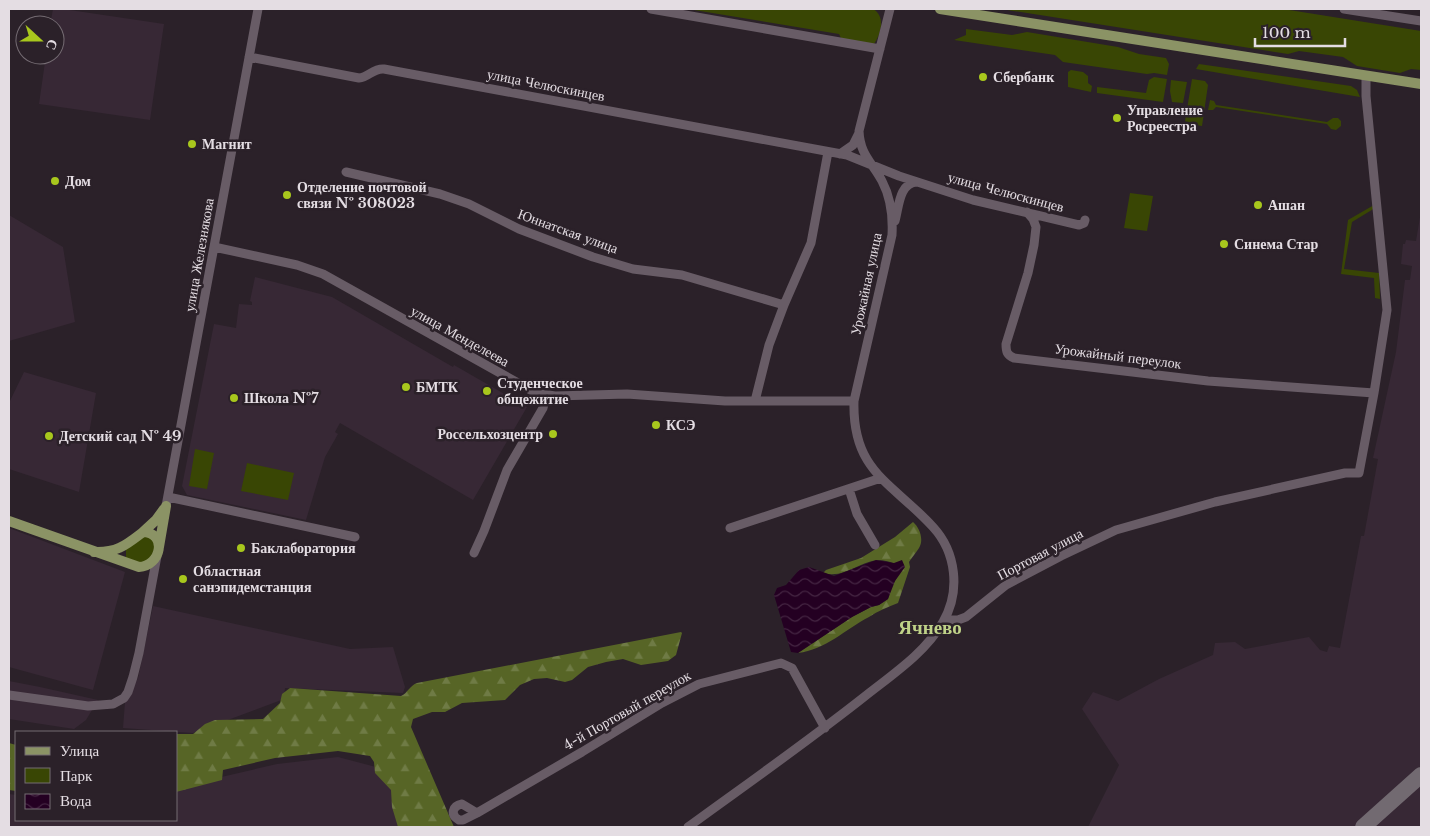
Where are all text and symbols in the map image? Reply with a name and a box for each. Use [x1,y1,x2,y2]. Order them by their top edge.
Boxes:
north arrow [15,15,65,65]
scale bar [1255,15,1345,47]
text: 100 m [1262,23,1311,42]
text: С [42,37,62,53]
street label: улица Челюскинцев [486,65,607,105]
place label: Сбербанк [993,68,1055,86]
marker: Сбербанк [977,71,989,83]
place label: Управление Росреестра [1127,101,1203,135]
marker: Управление Росреестра [1111,112,1123,124]
place label: Магнит [202,135,252,153]
marker: Магнит [186,138,198,150]
street label: улица Челюскинцев [946,168,1066,216]
place label: Дом [65,172,91,190]
marker: Дом [49,175,61,187]
place label: Отделение почтовой связи № 308023 [297,178,427,212]
marker: Отделение почтовой связи № 308023 [281,189,293,201]
street label: улица Железнякова [180,196,218,313]
place label: Ашан [1268,196,1305,214]
marker: Ашан [1252,199,1264,211]
street label: Юннатская улица [515,204,621,258]
street label: Урожайная улица [846,230,886,337]
place label: Синема Стар [1234,235,1319,253]
marker: Синема Стар [1218,238,1230,250]
street label: улица Менделеева [408,301,513,371]
street label: Урожайный переулок [1053,339,1183,373]
place label: Студенческое общежитие [497,374,583,408]
place label: БМТК [416,378,459,396]
marker: БМТК [400,381,412,393]
marker: Студенческое общежитие [481,385,493,397]
place label: Школа №7 [244,389,319,407]
marker: Школа №7 [228,392,240,404]
place label: КСЭ [666,416,695,434]
marker: КСЭ [650,419,662,431]
place label: Россельхозцентр [437,425,543,443]
place label: Детский сад № 49 [59,427,181,445]
marker: Россельхозцентр [547,428,559,440]
marker: Детский сад № 49 [43,430,55,442]
street label: Портовая улица [994,523,1087,584]
place label: Баклаборатория [251,539,356,557]
marker: Баклаборатория [235,542,247,554]
place label: Областная санэпидемстанция [193,562,312,596]
marker: Областная санэпидемстанция [177,573,189,585]
district label: Ячнево [898,616,962,639]
street label: 4-й Портовый переулок [560,666,694,754]
legend [15,731,178,821]
text: Улица [60,741,99,760]
text: Парк [60,766,93,785]
text: Вода [60,791,92,810]

